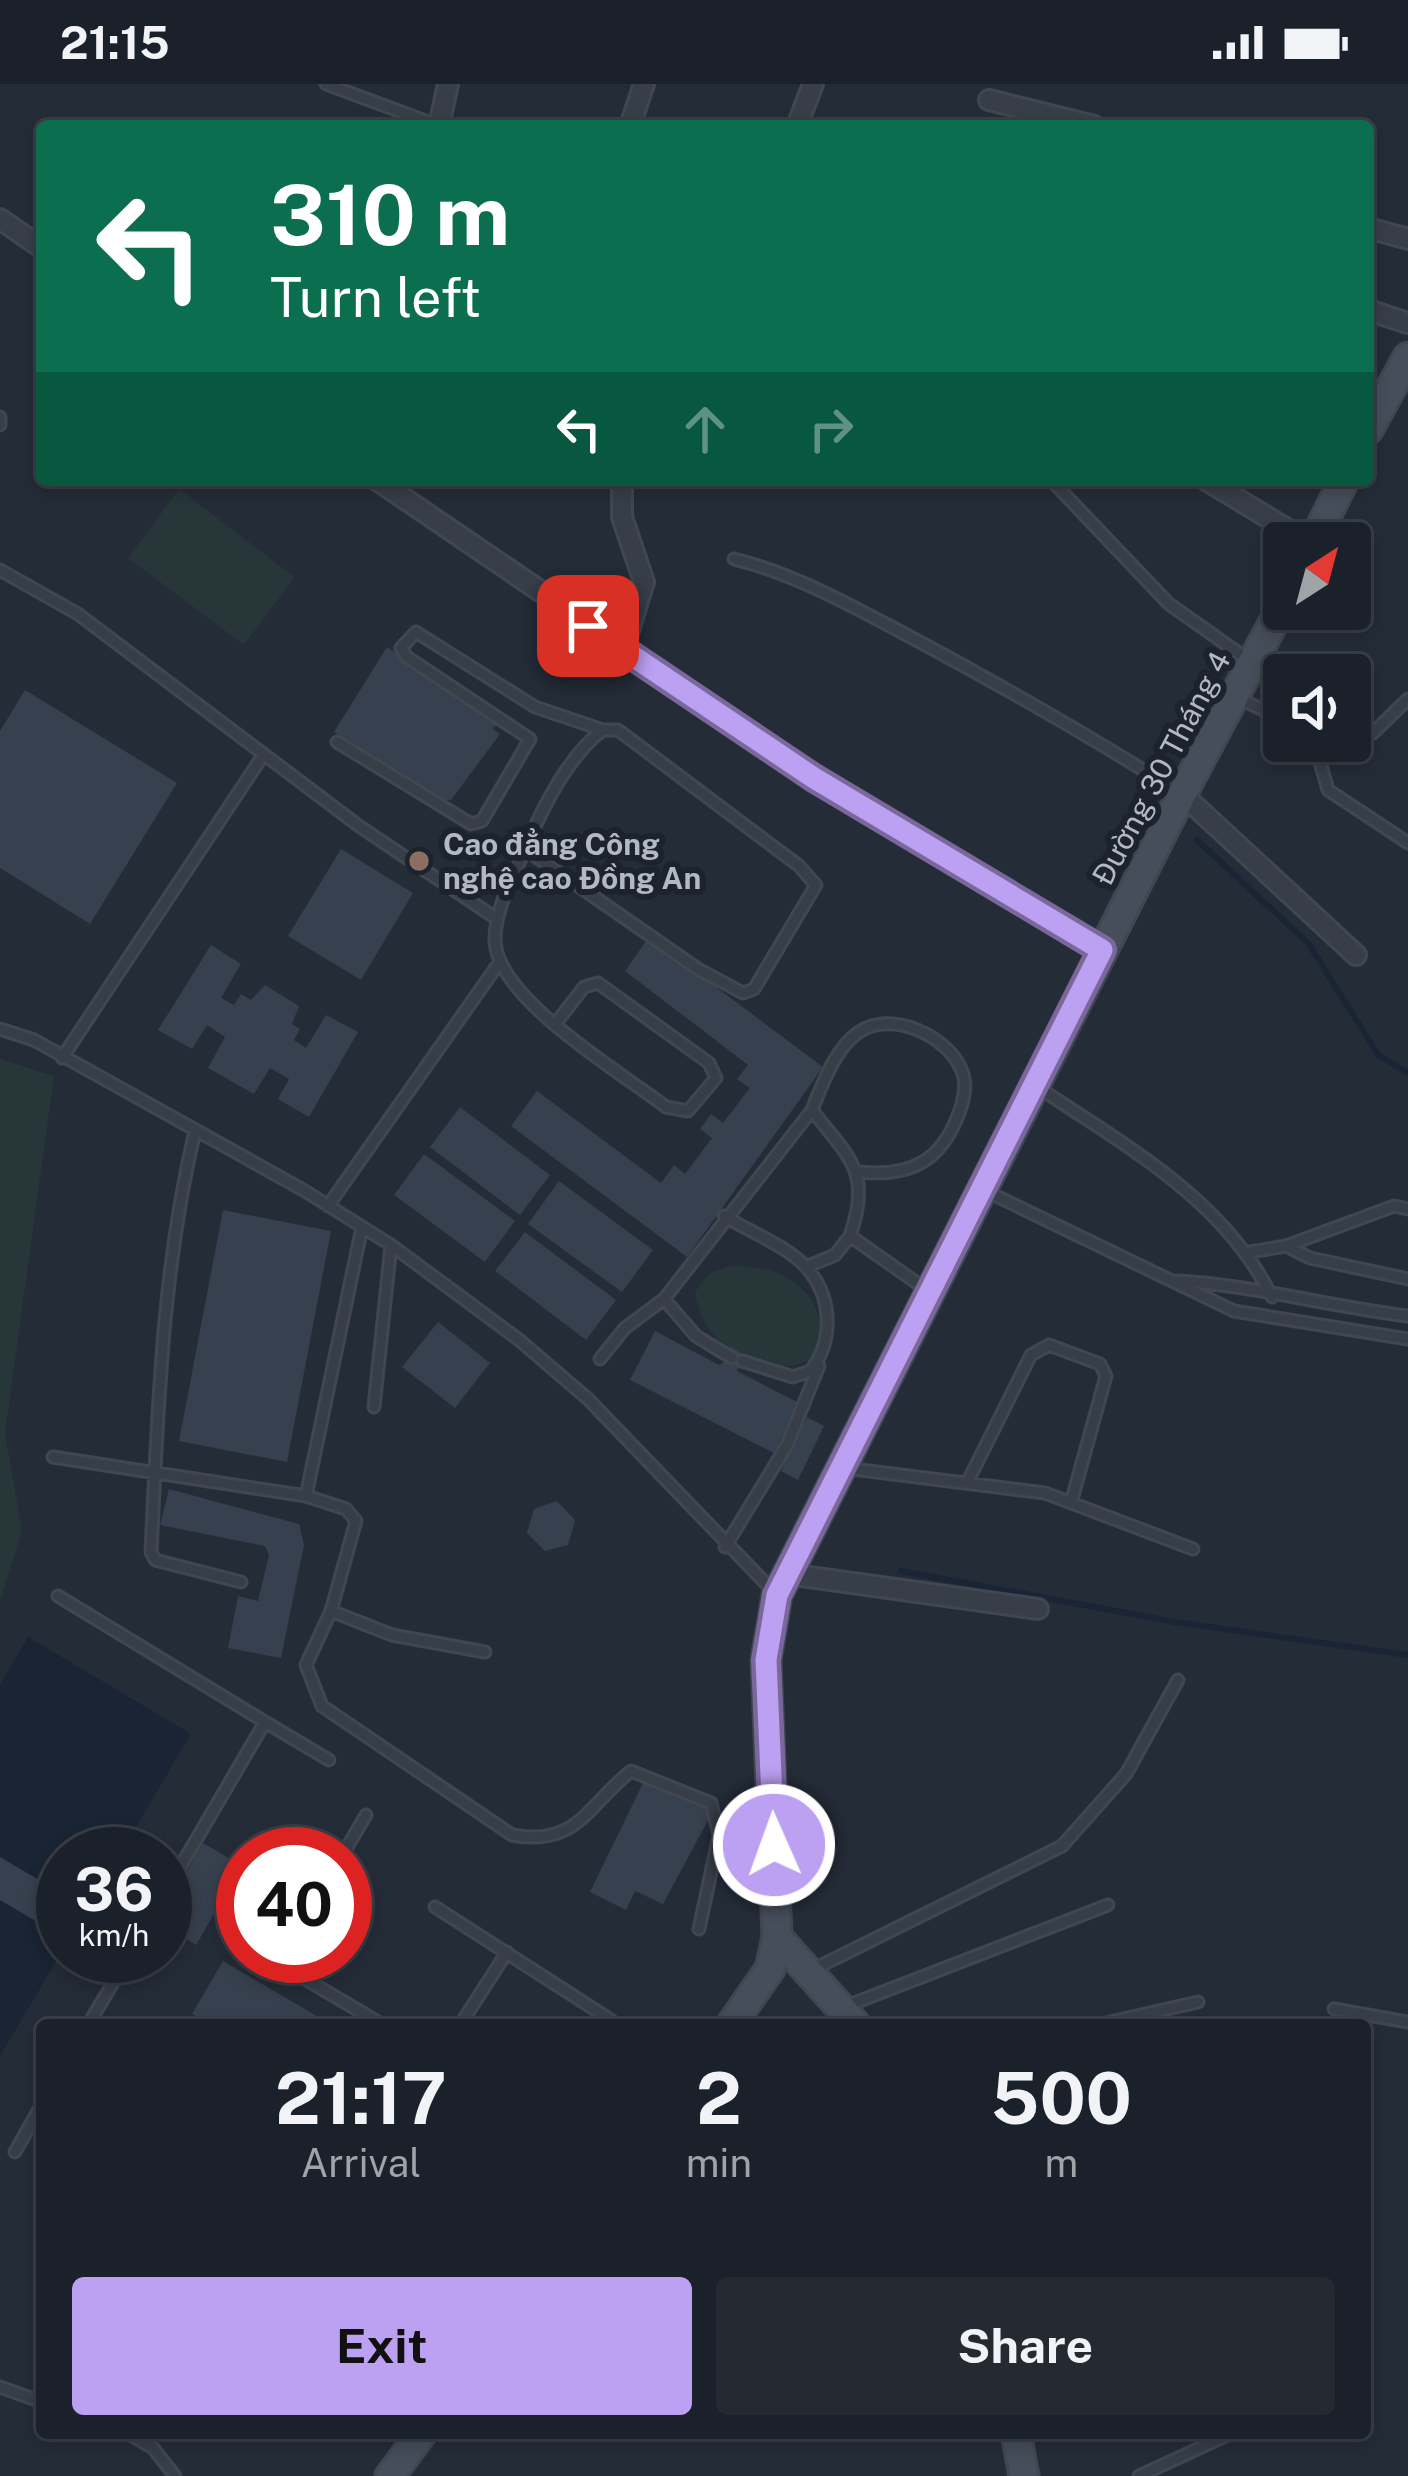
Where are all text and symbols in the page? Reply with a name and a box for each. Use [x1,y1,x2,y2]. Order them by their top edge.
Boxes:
text: 21:15 [60,16,170,69]
text: 310 m [270,165,510,264]
icon: left [72,168,228,324]
text: Turn left [270,266,481,329]
icon: left [546,396,612,462]
icon: ahead [672,396,738,462]
icon: right [798,396,864,462]
north arrow [1263,522,1371,630]
map controls [1263,522,1371,762]
pin [537,575,639,677]
icon: arrive [555,593,621,659]
street label: Đường 30 Tháng 4 [1084,645,1238,891]
button: sound [1263,654,1371,762]
place label: Cao đẳng Công nghệ cao Đồng An [443,826,701,896]
marker: Cao đẳng Công nghệ cao Đồng An [406,848,432,874]
position arrow [711,1782,837,1908]
speed limit sign: 40 [216,1827,372,1983]
text: 36 [74,1854,154,1925]
text: km/h [79,1917,149,1953]
text: 21:17 [275,2056,447,2140]
text: 2 [696,2056,742,2140]
text: 500 [991,2056,1132,2140]
text: Arrival [301,2140,421,2186]
text: min [686,2140,752,2186]
text: m [1045,2140,1078,2186]
button: Exit [72,2277,692,2415]
button: Share [716,2277,1335,2415]

